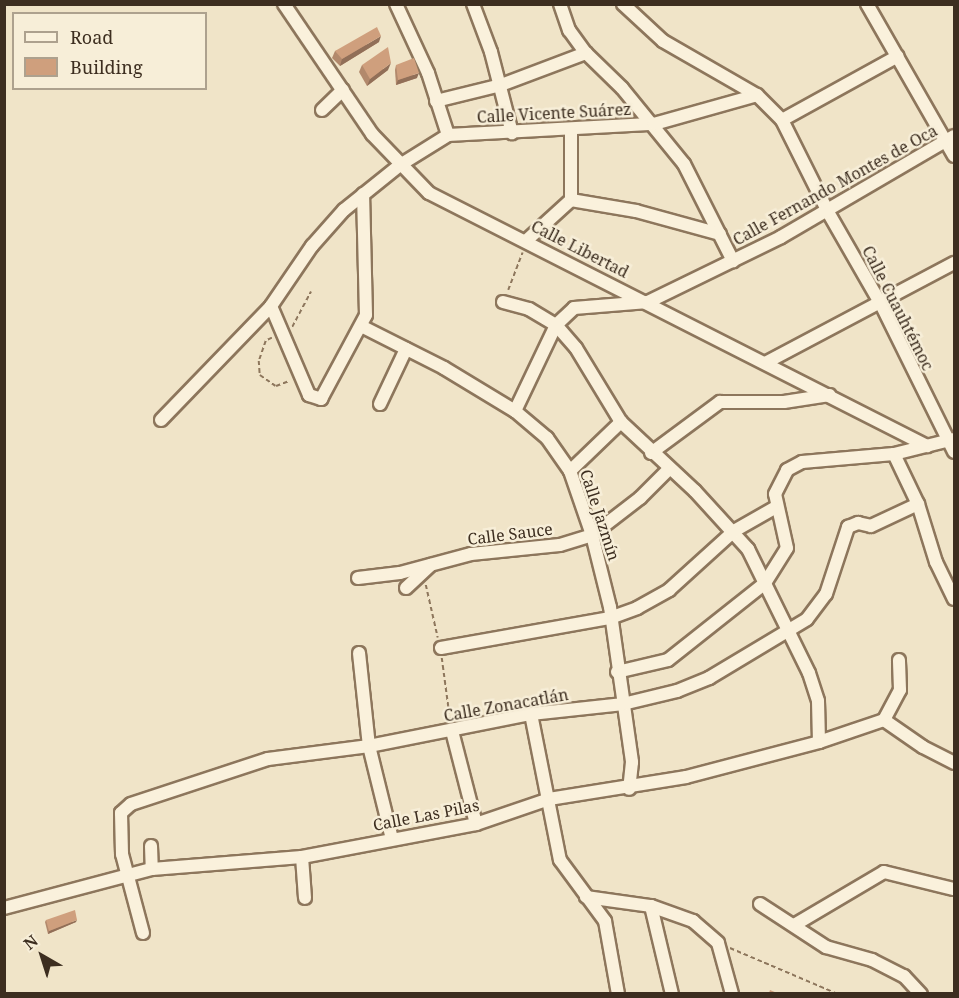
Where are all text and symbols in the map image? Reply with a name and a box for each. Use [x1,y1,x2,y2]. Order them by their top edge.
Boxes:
legend [12,12,207,90]
text: Road [70,25,113,49]
text: Building [70,55,143,79]
street label: Calle Vicente Suárez [476,99,632,127]
street label: Calle Fernando Montes de Oca [729,121,941,249]
street label: Calle Libertad [528,216,632,282]
street label: Calle Cuauhtémoc [858,243,938,373]
street label: Calle Jazmín [576,467,624,563]
street label: Calle Sauce [466,519,554,549]
street label: Calle Zonacatlán [442,685,570,725]
street label: Calle Las Pilas [371,795,481,835]
north arrow [12,926,72,986]
text: N [19,930,42,955]

